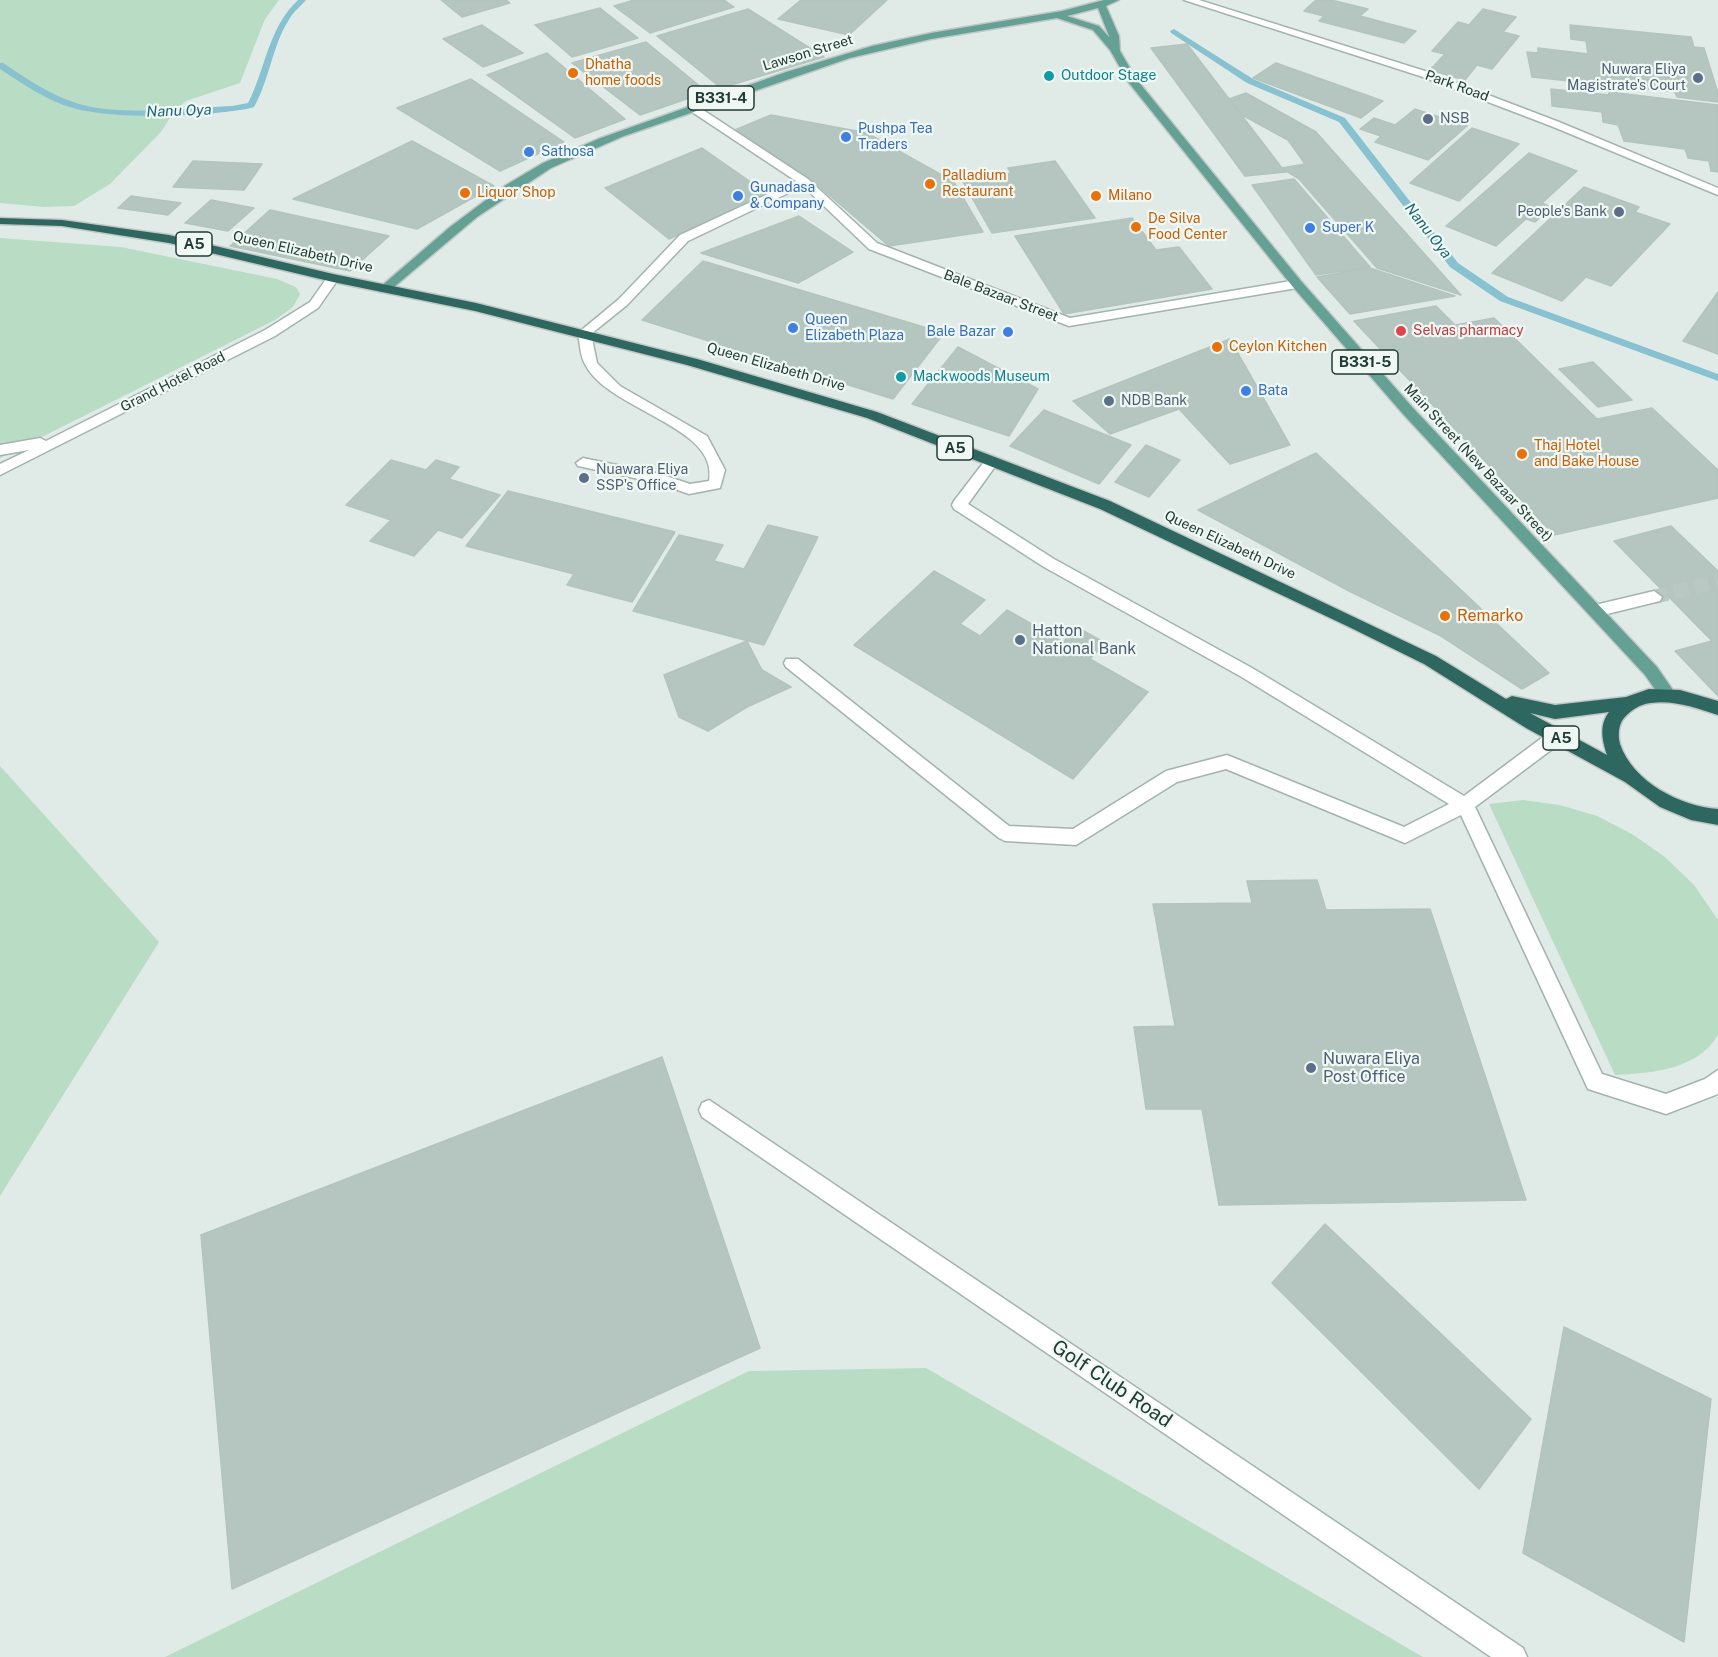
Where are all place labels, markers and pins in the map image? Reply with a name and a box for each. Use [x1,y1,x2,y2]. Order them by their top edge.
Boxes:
place label: Dhatha home foods [585,57,661,90]
place label: Nuwara Eliya Magistrate's Court [1567,62,1686,94]
marker: Dhatha home foods [566,66,580,80]
place label: Outdoor Stage [1061,68,1156,84]
marker: Outdoor Stage [1042,69,1056,83]
marker: Nuwara Eliya Magistrate's Court [1691,71,1705,85]
place label: NSB [1440,111,1469,127]
marker: NSB [1421,112,1435,126]
place label: Pushpa Tea Traders [858,121,932,154]
marker: Pushpa Tea Traders [839,130,853,144]
place label: Sathosa [541,144,594,160]
marker: Sathosa [522,145,536,159]
place label: Palladium Restaurant [942,168,1014,200]
marker: Palladium Restaurant [923,177,937,191]
place label: Gunadasa & Company [750,180,824,212]
place label: Liquor Shop [477,185,556,201]
marker: Liquor Shop [458,186,472,200]
place label: Milano [1108,188,1152,204]
marker: Gunadasa & Company [731,189,745,203]
marker: Milano [1089,189,1103,203]
place label: People's Bank [1517,204,1607,220]
marker: People's Bank [1612,205,1626,219]
place label: De Silva Food Center [1148,211,1228,244]
marker: De Silva Food Center [1129,220,1143,234]
place label: Super K [1322,220,1374,236]
marker: Super K [1303,221,1317,235]
place label: Queen Elizabeth Plaza [805,312,904,344]
marker: Queen Elizabeth Plaza [786,321,800,335]
place label: Selvas pharmacy [1413,323,1524,339]
place label: Bale Bazar [927,324,996,340]
marker: Selvas pharmacy [1394,324,1408,338]
marker: Bale Bazar [1001,325,1015,339]
place label: Ceylon Kitchen [1229,339,1327,355]
marker: Ceylon Kitchen [1210,340,1224,354]
place label: Mackwoods Museum [913,369,1050,385]
marker: Mackwoods Museum [894,370,908,384]
place label: Bata [1258,383,1288,399]
marker: Bata [1239,384,1253,398]
place label: NDB Bank [1121,393,1187,409]
marker: NDB Bank [1102,394,1116,408]
place label: Thaj Hotel and Bake House [1534,438,1639,470]
marker: Thaj Hotel and Bake House [1515,447,1529,461]
place label: Nuawara Eliya SSP's Office [596,462,688,494]
marker: Nuawara Eliya SSP's Office [577,471,591,485]
place label: Remarko [1457,606,1523,626]
marker: Remarko [1438,609,1452,623]
place label: Hatton National Bank [1032,621,1136,659]
marker: Hatton National Bank [1013,633,1027,647]
place label: Nuwara Eliya Post Office [1323,1049,1420,1087]
marker: Nuwara Eliya Post Office [1304,1061,1318,1075]

